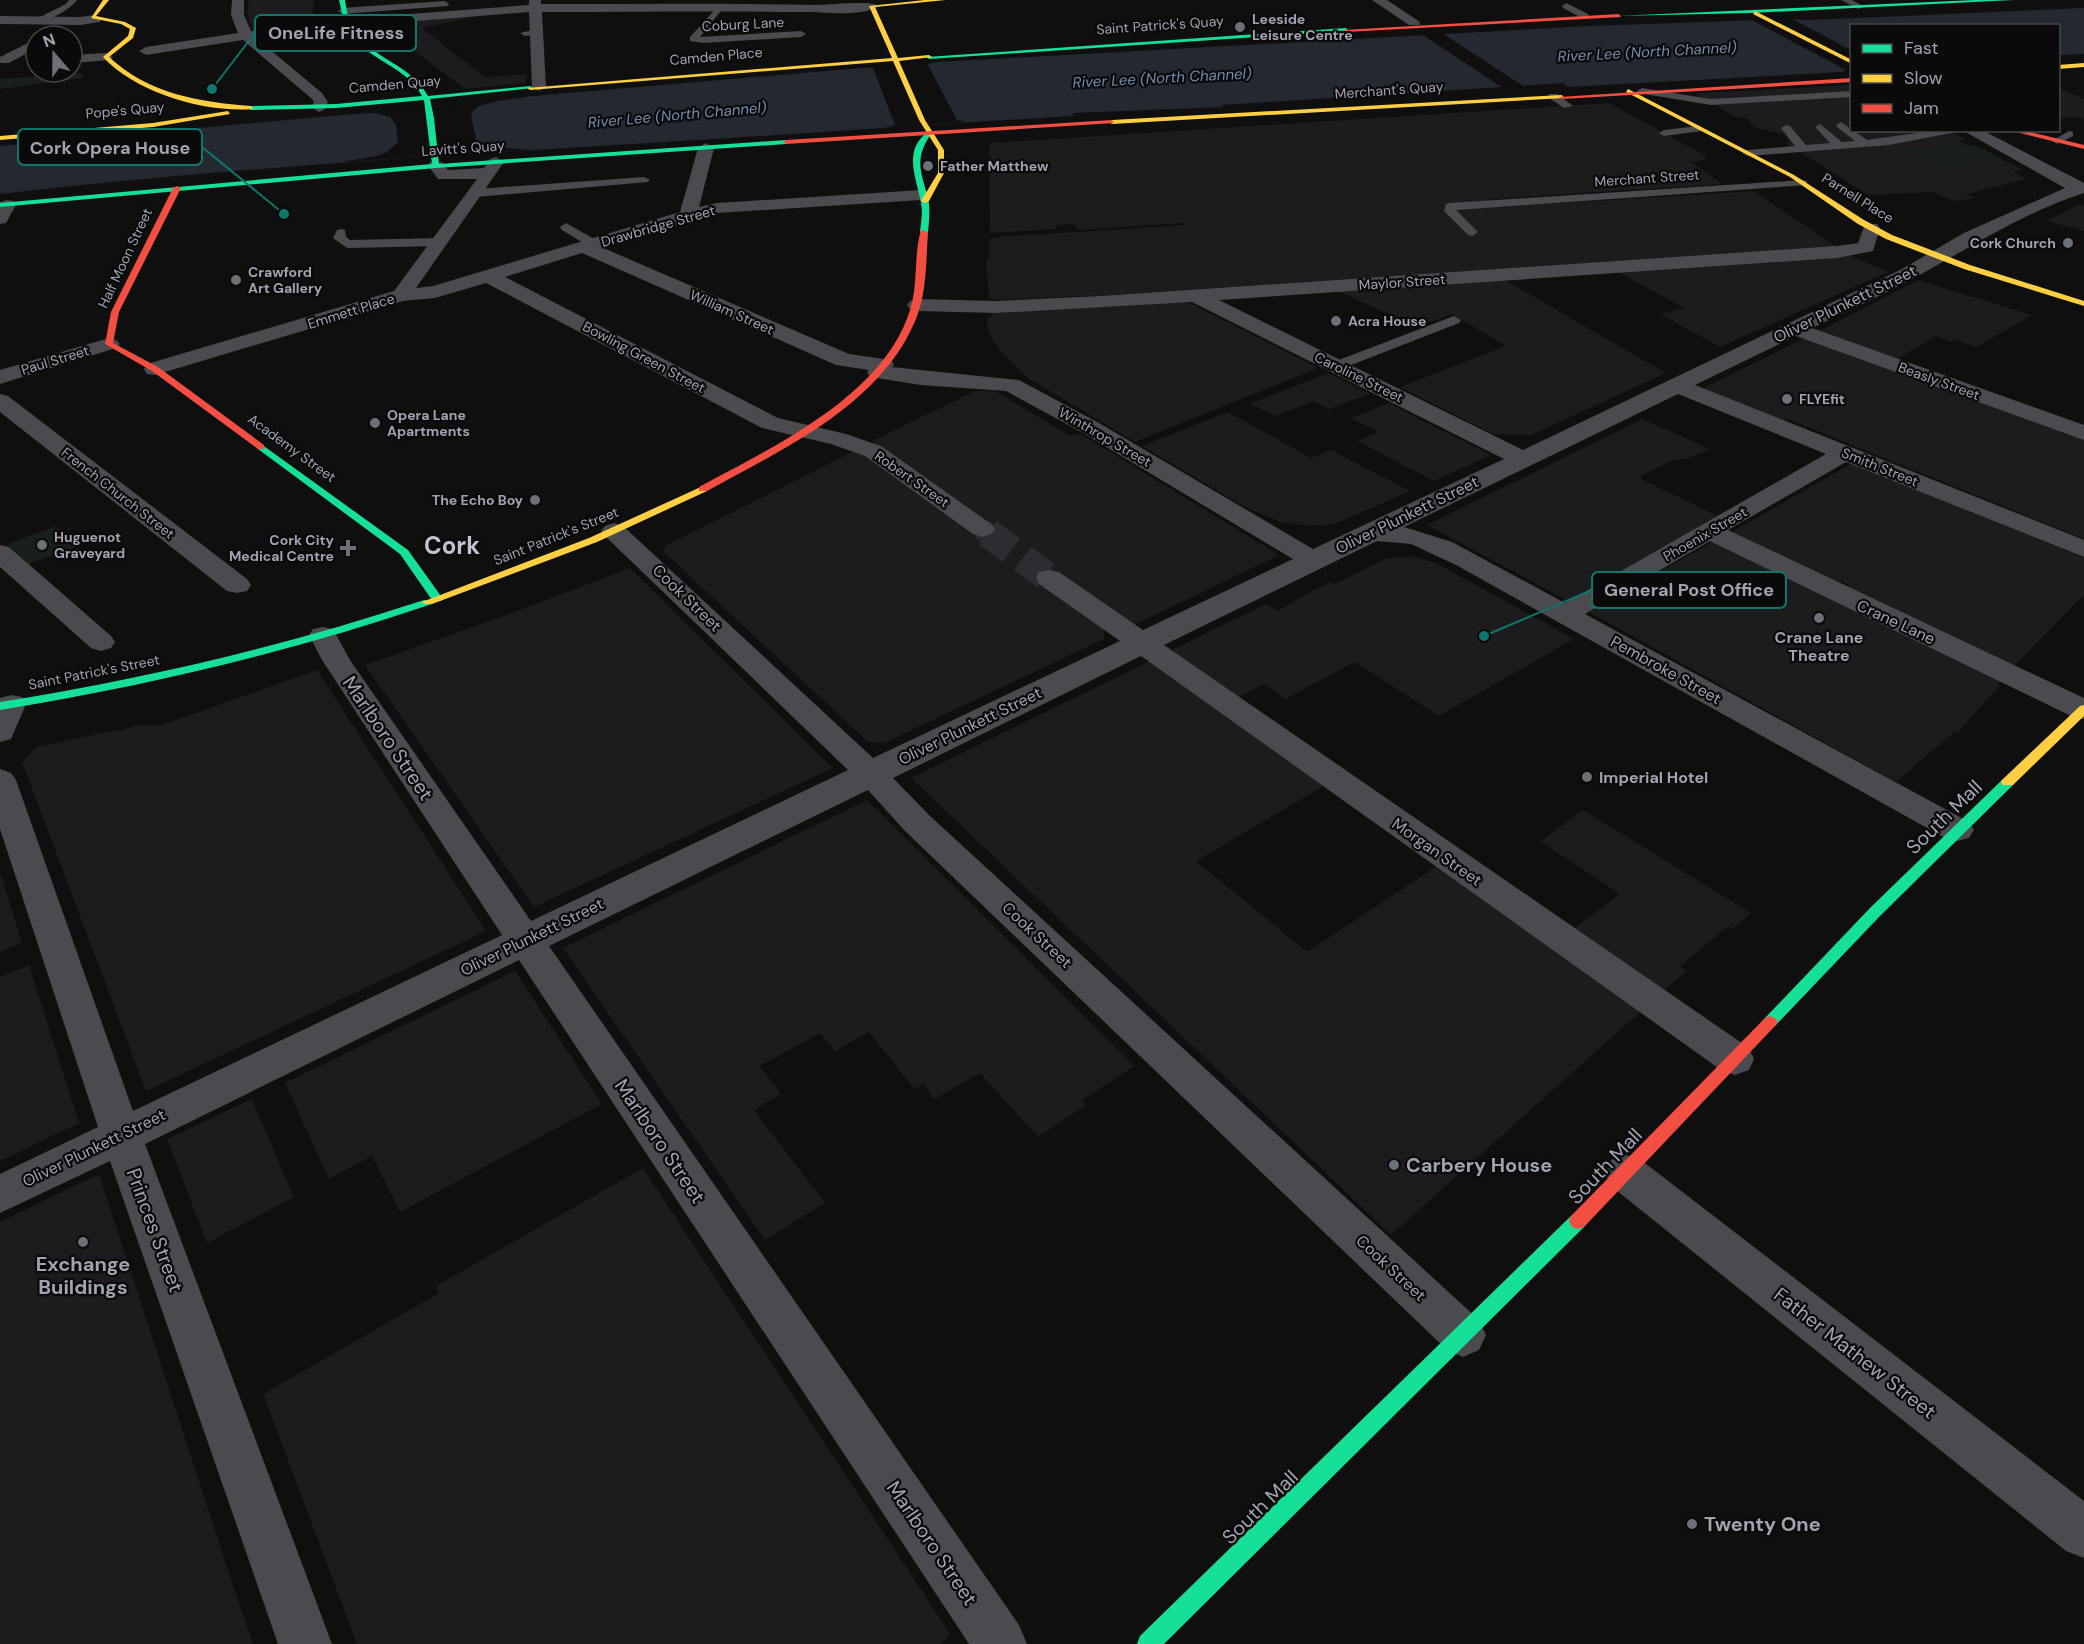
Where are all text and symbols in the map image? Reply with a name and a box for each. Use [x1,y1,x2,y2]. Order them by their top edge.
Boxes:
place label: Leeside Leisure Centre [1252,10,1353,44]
street label: Saint Patrick's Quay [1096,12,1225,38]
street label: Coburg Lane [701,13,785,35]
callout: OneLife Fitness [255,15,416,51]
marker: Leeside Leisure Centre [1233,20,1247,34]
text: OneLife Fitness [268,21,404,45]
north arrow [24,24,84,84]
legend [1850,24,2060,132]
text: N [40,29,58,52]
text: Fast [1904,36,1939,60]
water label: River Lee (North Channel) [1557,37,1737,67]
street label: Camden Place [669,43,763,69]
water label: River Lee (North Channel) [1072,63,1252,93]
text: Slow [1904,66,1943,90]
street label: Camden Quay [348,71,442,97]
street label: Merchant's Quay [1334,77,1444,103]
text: Jam [1904,96,1939,120]
water label: River Lee (North Channel) [587,97,768,133]
street label: Pope's Quay [85,98,165,122]
callout: Cork Opera House [18,129,202,165]
text: Cork Opera House [30,136,190,160]
street label: Lavitt's Quay [421,136,505,160]
place label: Father Matthew [940,157,1049,175]
marker: Father Matthew [921,159,935,173]
street label: Merchant Street [1594,165,1700,191]
street label: Parnell Place [1819,169,1897,227]
street label: Drawbridge Street [599,201,717,251]
street label: Half Moon Street [94,205,156,311]
place label: Cork Church [1970,234,2056,252]
marker: Cork Church [2061,236,2075,250]
street label: Oliver Plunkett Street [1770,260,1920,348]
place label: Crawford Art Gallery [248,263,323,297]
street label: Maylor Street [1358,270,1446,294]
marker: Crawford Art Gallery [229,273,243,287]
street label: William Street [687,285,777,339]
street label: Emmett Place [305,289,397,333]
place label: Acra House [1348,312,1426,330]
marker: Acra House [1329,314,1343,328]
street label: Bowling Green Street [580,317,708,397]
street label: Paul Street [19,341,91,379]
street label: Caroline Street [1312,348,1406,406]
street label: Beasly Street [1896,358,1982,404]
place label: FLYEfit [1799,390,1845,408]
marker: FLYEfit [1780,392,1794,406]
street label: Winthrop Street [1056,403,1154,471]
place label: Opera Lane Apartments [387,406,470,440]
street label: Academy Street [244,410,340,486]
marker: Opera Lane Apartments [368,416,382,430]
street label: French Church Street [58,443,178,543]
street label: Smith Street [1839,444,1921,490]
street label: Robert Street [871,447,953,511]
street label: Oliver Plunkett Street [1332,471,1482,559]
place label: The Echo Boy [432,491,524,509]
marker: The Echo Boy [528,493,542,507]
street label: Saint Patrick's Street [491,503,621,569]
street label: Phoenix Street [1660,503,1750,565]
place label: Huguenot Graveyard [54,528,125,562]
district label: Cork [424,530,480,561]
place label: Cork City Medical Centre [229,531,335,565]
marker: Huguenot Graveyard [35,538,49,552]
marker: Cork City Medical Centre [339,539,357,557]
street label: Cook Street [648,560,726,636]
callout: General Post Office [1592,572,1786,608]
text: General Post Office [1604,578,1774,602]
street label: Crane Lane [1853,595,1939,649]
marker: Crane Lane Theatre [1812,611,1826,625]
place label: Crane Lane Theatre [1775,627,1863,666]
street label: Pembroke Street [1607,631,1725,709]
street label: Saint Patrick's Street [27,650,161,694]
street label: Marlboro Street [337,671,439,805]
street label: Oliver Plunkett Street [895,682,1045,770]
place label: Imperial Hotel [1599,767,1708,788]
marker: Imperial Hotel [1580,770,1594,784]
street label: South Mall [1900,774,1988,860]
street label: Morgan Street [1388,813,1486,891]
street label: Oliver Plunkett Street [457,893,607,981]
street label: Cook Street [998,897,1076,973]
street label: Marlboro Street [609,1074,711,1208]
street label: Oliver Plunkett Street [19,1104,169,1192]
street label: South Mall [1562,1122,1648,1210]
place label: Carbery House [1406,1152,1552,1178]
marker: Carbery House [1387,1158,1401,1172]
street label: Princes Street [121,1164,190,1296]
street label: Cook Street [1352,1230,1430,1306]
marker: Exchange Buildings [76,1235,90,1249]
place label: Exchange Buildings [36,1251,130,1300]
street label: Father Mathew Street [1769,1281,1942,1425]
street label: South Mall [1216,1464,1304,1550]
street label: Marlboro Street [881,1476,983,1610]
place label: Twenty One [1704,1511,1821,1537]
marker: Twenty One [1685,1517,1699,1531]

